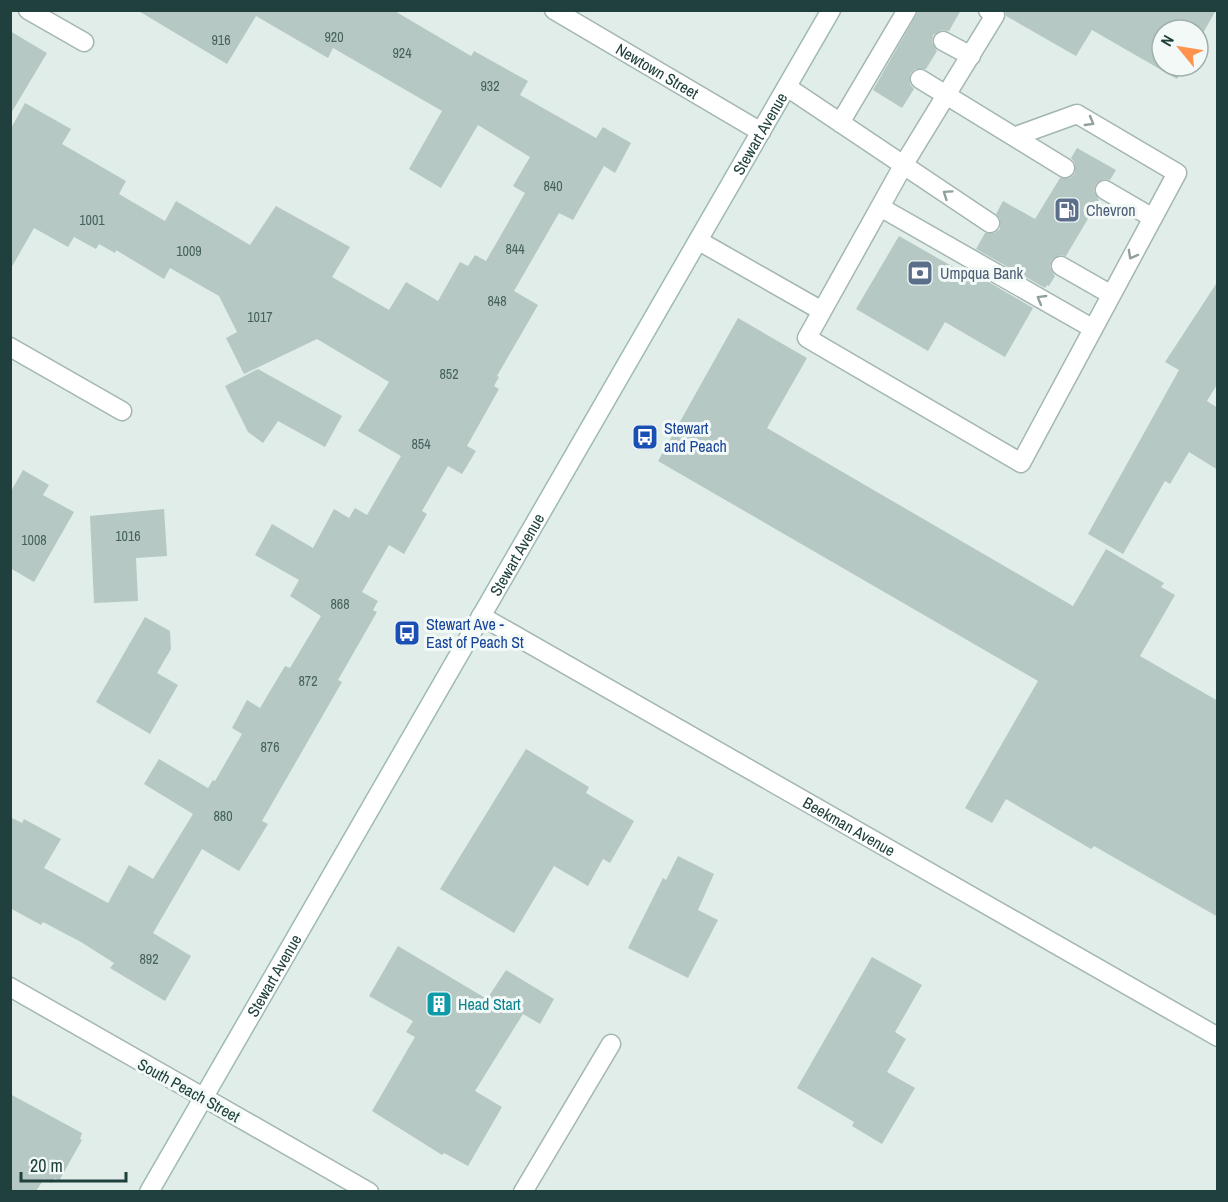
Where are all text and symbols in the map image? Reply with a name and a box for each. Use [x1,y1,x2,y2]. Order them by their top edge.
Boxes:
north arrow [1150,18,1210,78]
house number: 920 [324,28,344,46]
house number: 916 [211,31,231,49]
text: N [1155,31,1179,50]
street label: Newtown Street [612,38,703,104]
house number: 924 [392,44,412,62]
house number: 932 [480,77,500,95]
street label: Stewart Avenue [727,88,792,179]
one-way arrow [1084,114,1094,126]
house number: 840 [543,177,563,195]
one-way arrow [942,190,953,201]
fuel station icon: Chevron [1052,195,1082,225]
place label: Chevron [1086,199,1136,221]
house number: 1001 [79,211,105,229]
house number: 844 [505,240,525,258]
house number: 1009 [176,242,202,260]
one-way arrow [1128,249,1139,259]
bank icon: Umpqua Bank [905,258,935,288]
place label: Umpqua Bank [940,262,1024,284]
house number: 848 [487,292,507,310]
one-way arrow [1037,295,1047,306]
house number: 1017 [247,308,273,326]
house number: 852 [439,365,459,383]
place label: Stewart and Peach [664,417,727,457]
bus stop icon: Stewart and Peach [630,422,660,452]
house number: 854 [411,435,431,453]
street label: Stewart Avenue [484,509,549,600]
house number: 1016 [115,527,141,545]
house number: 1008 [21,531,47,549]
house number: 868 [330,595,350,613]
place label: Stewart Ave - East of Peach St [426,613,524,653]
bus stop icon: Stewart Ave - East of Peach St [392,618,422,648]
house number: 872 [298,672,318,690]
house number: 876 [260,738,280,756]
street label: Beekman Avenue [799,791,899,861]
house number: 880 [213,807,233,825]
street label: Stewart Avenue [241,930,306,1021]
house number: 892 [139,950,159,968]
building icon: Head Start [424,989,454,1019]
place label: Head Start [458,993,521,1015]
street label: South Peach Street [134,1053,244,1127]
scale bar [21,1145,126,1183]
text: 20 m [30,1153,63,1178]

